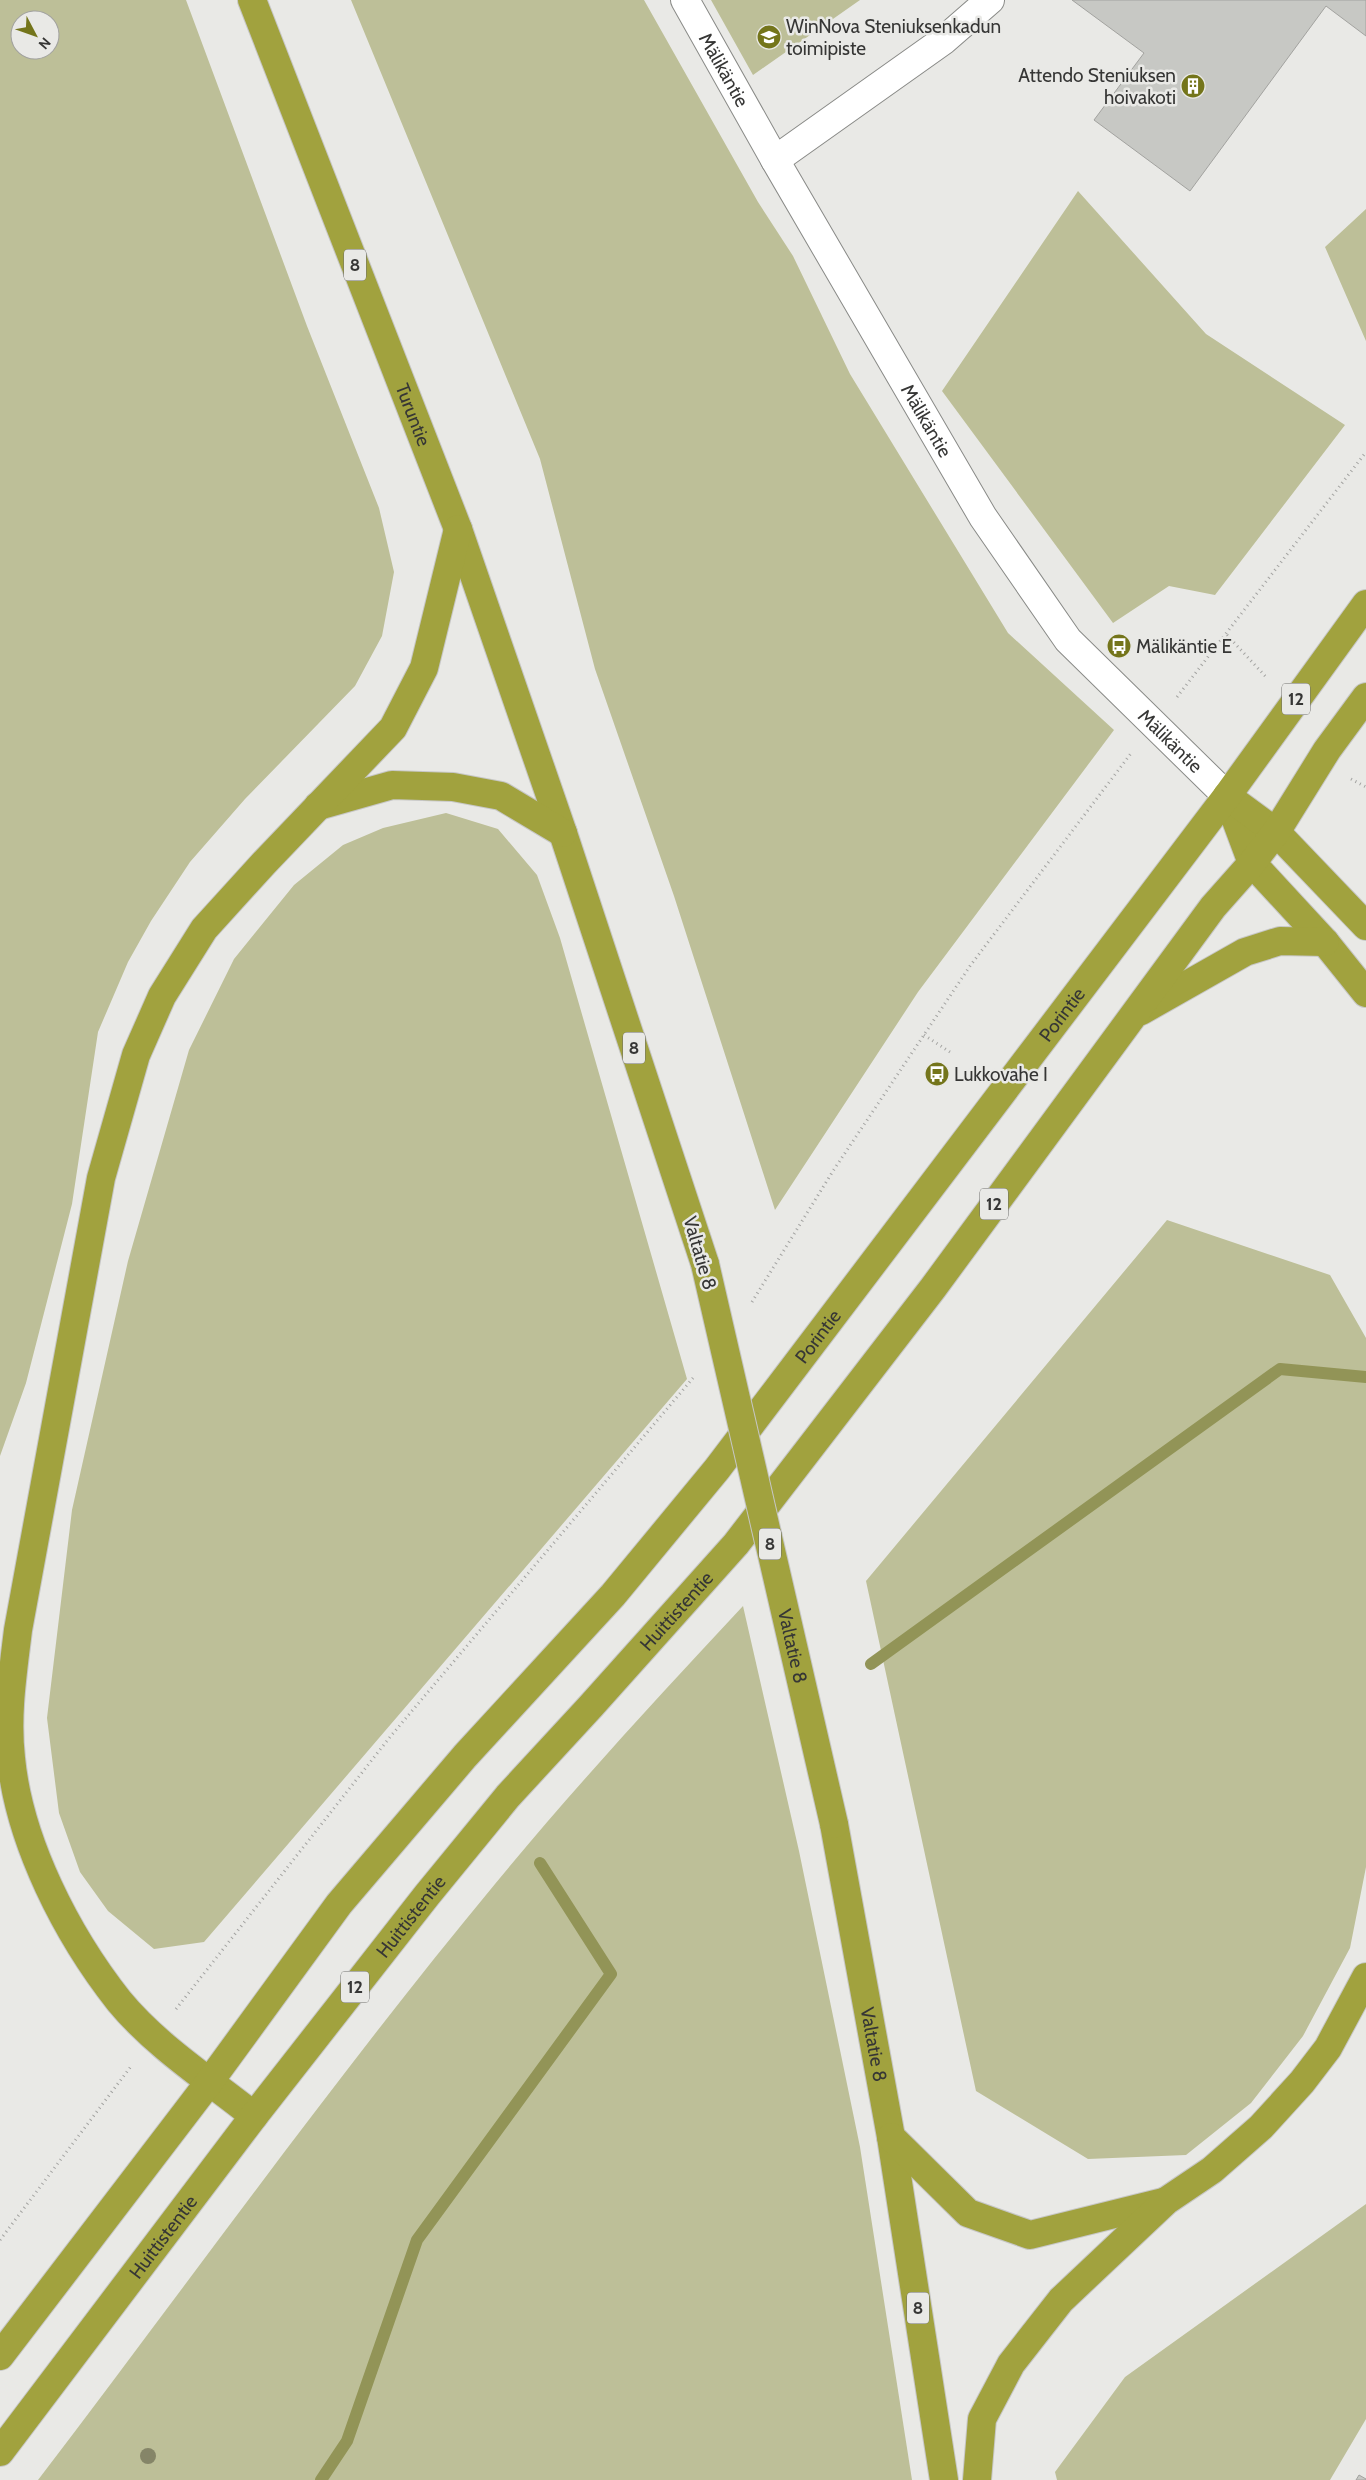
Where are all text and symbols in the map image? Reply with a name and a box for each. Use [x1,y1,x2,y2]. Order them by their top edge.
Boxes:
north arrow [10,10,60,60]
place label: WinNova Steniuksenkadun toimipiste [786,15,1001,60]
school or university icon: WinNova Steniuksenkadun toimipiste [756,24,782,50]
street label: Mälikäntie [694,29,754,111]
text: N [35,34,55,53]
place label: Attendo Steniuksen hoivakoti [1018,64,1176,109]
building icon: Attendo Steniuksen hoivakoti [1180,73,1206,99]
road number: 8 [344,250,366,280]
street label: Turuntie [391,380,436,449]
street label: Mälikäntie [896,380,957,462]
bus stop icon: Mälikäntie E [1106,633,1132,659]
place label: Mälikäntie E [1136,635,1232,658]
road number: 12 [1282,684,1310,714]
street label: Mälikäntie [1134,704,1208,777]
street label: Porintie [1034,983,1090,1046]
road number: 8 [623,1032,645,1064]
bus stop icon: Lukkovahe I [924,1061,950,1087]
place label: Lukkovahe I [954,1063,1048,1086]
road number: 12 [980,1188,1008,1220]
street label: Valtatie 8 [679,1213,721,1293]
street label: Porintie [790,1304,846,1368]
road number: 8 [759,1528,781,1560]
street label: Huittistentie [635,1566,718,1655]
street label: Valtatie 8 [773,1607,813,1685]
street label: Huittistentie [371,1870,450,1962]
road number: 12 [341,1971,369,2002]
street label: Valtatie 8 [856,2005,892,2084]
street label: Huittistentie [124,2190,202,2283]
road number: 8 [907,2292,929,2324]

